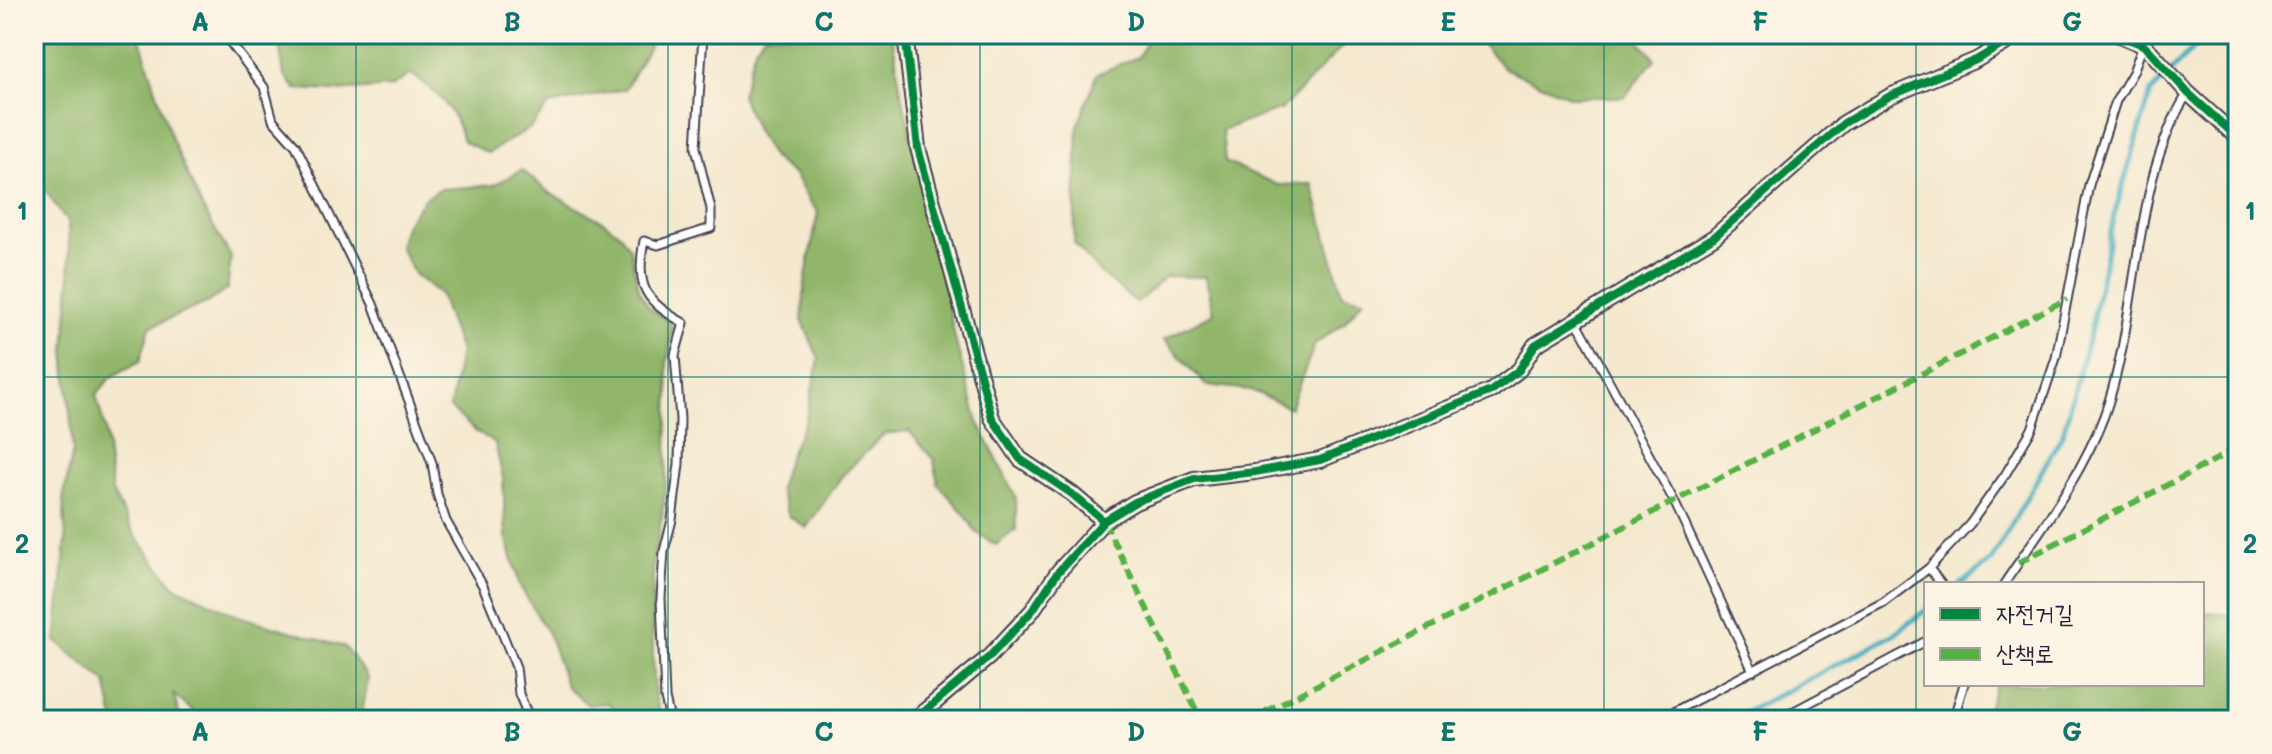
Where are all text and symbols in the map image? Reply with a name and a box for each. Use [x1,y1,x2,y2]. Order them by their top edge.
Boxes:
text: A [191,4,209,38]
text: B [503,4,521,38]
text: C [814,4,834,38]
text: D [1127,4,1145,38]
text: E [1440,4,1456,38]
text: F [1752,4,1768,38]
text: G [2062,4,2082,38]
text: 1 [16,193,28,227]
text: 1 [2244,193,2256,227]
text: 2 [15,526,29,560]
text: 2 [2243,526,2257,560]
legend [1924,582,2204,686]
text: 자전거길 [1996,597,2073,628]
text: 산책로 [1996,637,2054,668]
text: A [191,714,209,748]
text: B [503,714,521,748]
text: C [814,714,834,748]
text: D [1127,714,1145,748]
text: E [1440,714,1456,748]
text: F [1752,714,1768,748]
text: G [2062,714,2082,748]

